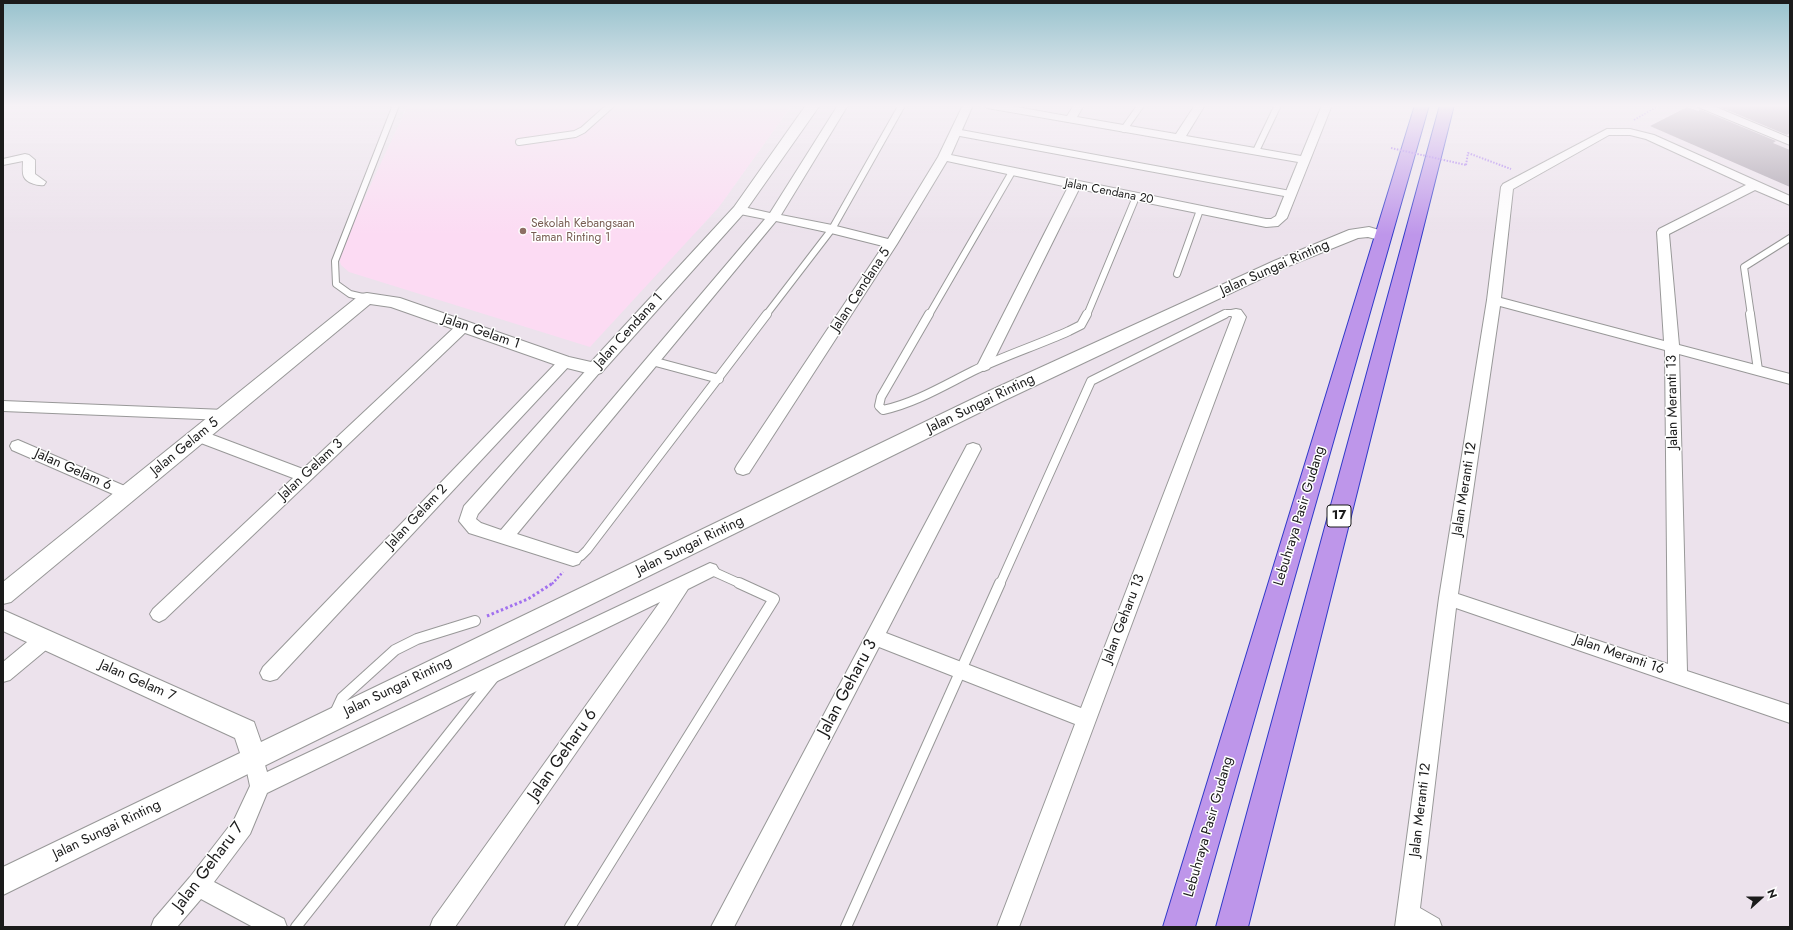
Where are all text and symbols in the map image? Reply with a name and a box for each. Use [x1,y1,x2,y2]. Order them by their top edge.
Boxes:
street label: Jalan Cendana 20 [1063,176,1155,208]
place label: Sekolah Kebangsaan Taman Rinting 1 [531,217,635,245]
marker: Sekolah Kebangsaan Taman Rinting 1 [518,226,528,236]
street label: Jalan Sungai Rinting [1218,236,1332,300]
street label: Jalan Cendana 5 [828,245,894,335]
street label: Jalan Cendana 1 [591,290,667,372]
street label: Jalan Gelam 1 [440,311,522,353]
street label: Jalan Meranti 13 [1664,355,1682,449]
street label: Jalan Sungai Rinting [924,371,1038,437]
street label: Jalan Gelam 5 [148,414,222,480]
street label: Jalan Gelam 3 [275,436,347,504]
street label: Jalan Meranti 12 [1449,441,1481,537]
street label: Lebuhraya Pasir Gudang [1271,444,1329,588]
street label: Jalan Gelam 6 [32,445,114,495]
street label: Jalan Gelam 2 [383,481,451,553]
road number: 17 [1327,505,1351,527]
street label: Jalan Sungai Rinting [633,513,747,579]
street label: Jalan Geharu 13 [1099,572,1149,666]
street label: Jalan Meranti 16 [1572,632,1666,678]
street label: Jalan Geharu 3 [814,636,882,740]
street label: Jalan Sungai Rinting [341,654,455,720]
street label: Jalan Gelam 7 [96,657,178,705]
street label: Jalan Geharu 6 [524,705,602,805]
street label: Lebuhraya Pasir Gudang [1181,755,1237,899]
street label: Jalan Meranti 12 [1407,762,1435,858]
street label: Jalan Sungai Rinting [50,797,164,863]
street label: Jalan Geharu 7 [169,818,249,916]
north arrow [1741,878,1781,918]
text: N [1763,887,1781,901]

